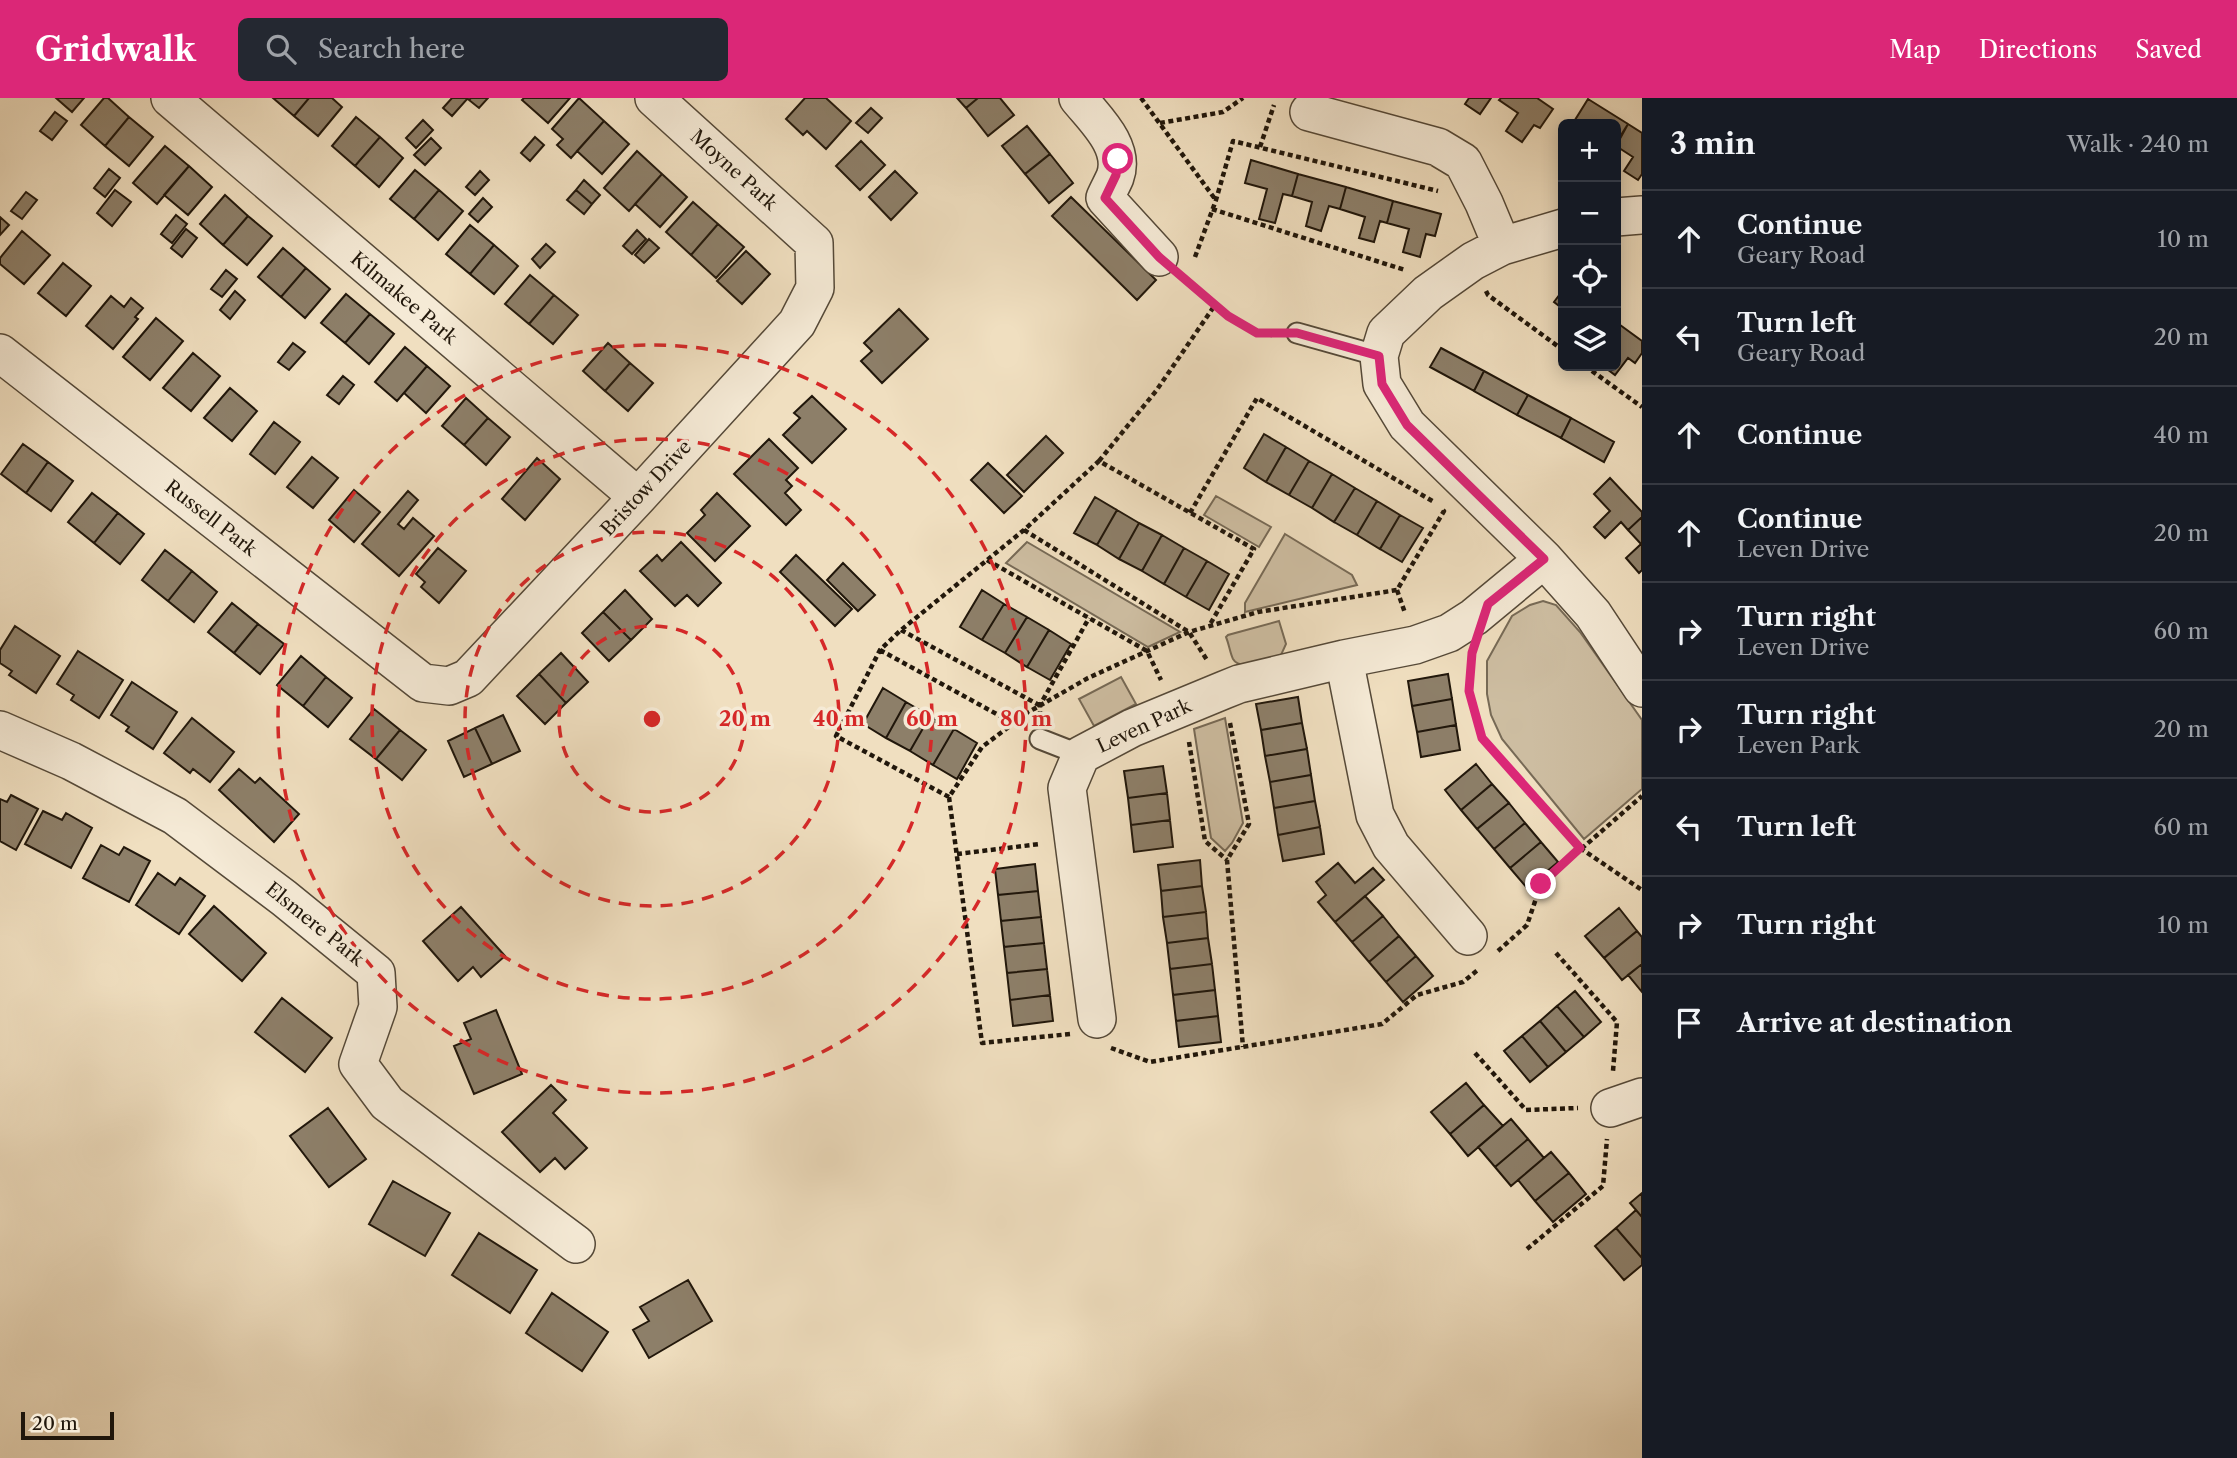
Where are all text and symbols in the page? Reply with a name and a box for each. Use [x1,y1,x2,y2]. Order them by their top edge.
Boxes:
search box [238,18,728,81]
text: Gridwalk [35,29,196,70]
icon: search [262,30,300,68]
text: Search here [318,33,465,65]
text: Map [1889,35,1941,64]
text: Directions [1979,35,2097,64]
text: Saved [2135,35,2202,64]
map controls [1558,119,1621,371]
button: + [1558,119,1621,182]
street label: Moyne Park [686,125,783,216]
text: 3 min [1670,125,1756,162]
text: Walk · 240 m [2067,130,2209,158]
route start [1102,143,1133,174]
button: − [1558,182,1621,245]
text: Continue [1737,209,1862,241]
icon: ahead [1670,220,1708,258]
text: 10 m [2157,225,2209,253]
text: Geary Road [1737,241,1865,269]
button: locate [1558,245,1621,308]
street label: Kilmakee Park [346,247,463,350]
text: Turn left [1737,307,1856,339]
button: layers [1558,308,1621,371]
icon: left [1670,318,1708,356]
text: 20 m [2154,323,2209,351]
text: Geary Road [1737,339,1865,367]
icon: ahead [1670,416,1708,454]
text: Continue [1737,419,1862,451]
text: 40 m [2154,421,2209,449]
street label: Bristow Drive [596,435,696,541]
street label: Russell Park [160,475,262,562]
text: Continue [1737,503,1862,535]
icon: ahead [1670,514,1708,552]
text: 20 m [2154,519,2209,547]
text: Leven Drive [1737,535,1870,563]
text: Turn right [1737,601,1876,633]
icon: right [1670,612,1708,650]
text: 60 m [2153,617,2209,645]
text: Leven Drive [1737,633,1870,661]
street label: Leven Park [1093,694,1196,758]
text: Turn right [1737,699,1876,731]
text: 20 m [719,706,771,731]
text: 40 m [813,706,865,731]
text: 60 m [906,706,958,731]
text: 80 m [1000,706,1052,731]
centre of rings [640,707,664,731]
icon: right [1670,710,1708,748]
text: 20 m [2154,715,2209,743]
text: Leven Park [1737,731,1860,759]
icon: left [1670,808,1708,846]
text: Turn left [1737,811,1856,843]
text: 60 m [2153,813,2209,841]
route end [1525,868,1556,899]
street label: Elsmere Park [261,877,370,971]
icon: right [1670,906,1708,944]
text: Turn right [1737,909,1876,941]
text: 10 m [2157,911,2209,939]
icon: arrive [1670,1004,1708,1042]
text: Arrive at destination [1737,1007,2012,1039]
scale bar [21,1409,114,1441]
text: 20 m [32,1412,78,1435]

